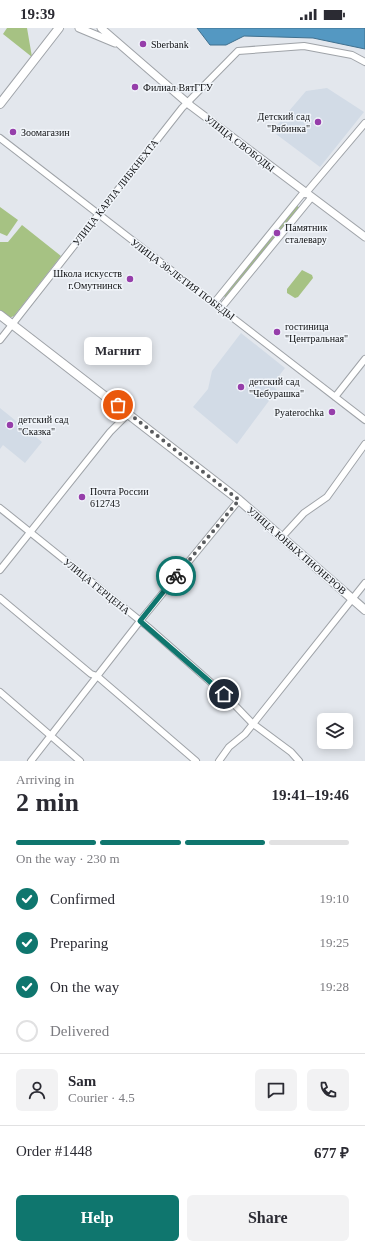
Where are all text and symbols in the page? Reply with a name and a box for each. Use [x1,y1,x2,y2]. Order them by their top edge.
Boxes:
text: 19:39 [20,6,55,22]
marker: Sberbank [138,39,148,49]
place label: Sberbank [151,39,189,50]
marker: Филиал ВятГГУ [130,82,140,92]
place label: Филиал ВятГГУ [143,82,214,93]
place label: Детский сад "Рябинка" [258,111,310,134]
street label: УЛИЦА СВОБОДЫ [203,113,277,174]
marker: Детский сад "Рябинка" [313,117,323,127]
marker: Зоомагазин [8,127,18,137]
place label: Зоомагазин [21,127,70,138]
street label: УЛИЦА КАРЛА ЛИБКНЕХТА [70,136,161,248]
place label: Памятник сталевару [285,222,328,245]
marker: Памятник сталевару [272,228,282,238]
street label: УЛИЦА 30-ЛЕТИЯ ПОБЕДЫ [128,237,237,322]
place label: Школа искусств г.Омутнинск [53,268,122,291]
marker: Школа искусств г.Омутнинск [125,274,135,284]
place label: гостиница "Центральная" [285,321,348,344]
marker: гостиница "Центральная" [272,327,282,337]
callout: Магнит [84,337,152,365]
text: Магнит [95,343,141,358]
place label: детский сад "Чебурашка" [249,376,304,399]
marker: детский сад "Чебурашка" [236,382,246,392]
pin [101,388,135,422]
icon: bag [107,394,129,416]
place label: Pyaterochka [275,407,325,418]
marker: Pyaterochka [327,407,337,417]
place label: детский сад "Сказка" [18,414,69,437]
marker: детский сад "Сказка" [5,420,15,430]
place label: Почта России 612743 [90,486,149,509]
marker: Почта России 612743 [77,492,87,502]
street label: УЛИЦА ЮНЫХ ПИОНЕРОВ [245,504,349,597]
street label: УЛИЦА ГЕРЦЕНА [61,556,133,617]
courier [156,556,196,596]
icon: bike [165,565,187,587]
pin [207,677,241,711]
icon: home [213,683,235,705]
map controls [317,713,353,749]
button: layers [317,713,353,749]
text: Arriving in [16,772,74,787]
text: 19:41–19:46 [272,787,349,803]
text: 2 min [16,788,79,817]
text: On the way · 230 m [16,851,120,866]
icon: check [16,888,38,910]
text: Confirmed [50,891,115,907]
text: 19:10 [319,891,349,906]
icon: check [16,932,38,954]
text: Preparing [50,935,108,951]
text: 19:25 [319,935,349,950]
icon: check [16,976,38,998]
text: On the way [50,979,119,995]
text: 19:28 [319,979,349,994]
text: Delivered [50,1023,109,1039]
button: person [16,1069,58,1111]
button: chat [255,1069,297,1111]
button: phone [307,1069,349,1111]
text: Sam [68,1073,96,1089]
text: Courier · 4.5 [68,1090,135,1105]
text: Order #1448 [16,1143,92,1159]
text: 677 ₽ [314,1145,349,1161]
button: Help [16,1195,179,1241]
button: Share [187,1195,349,1241]

